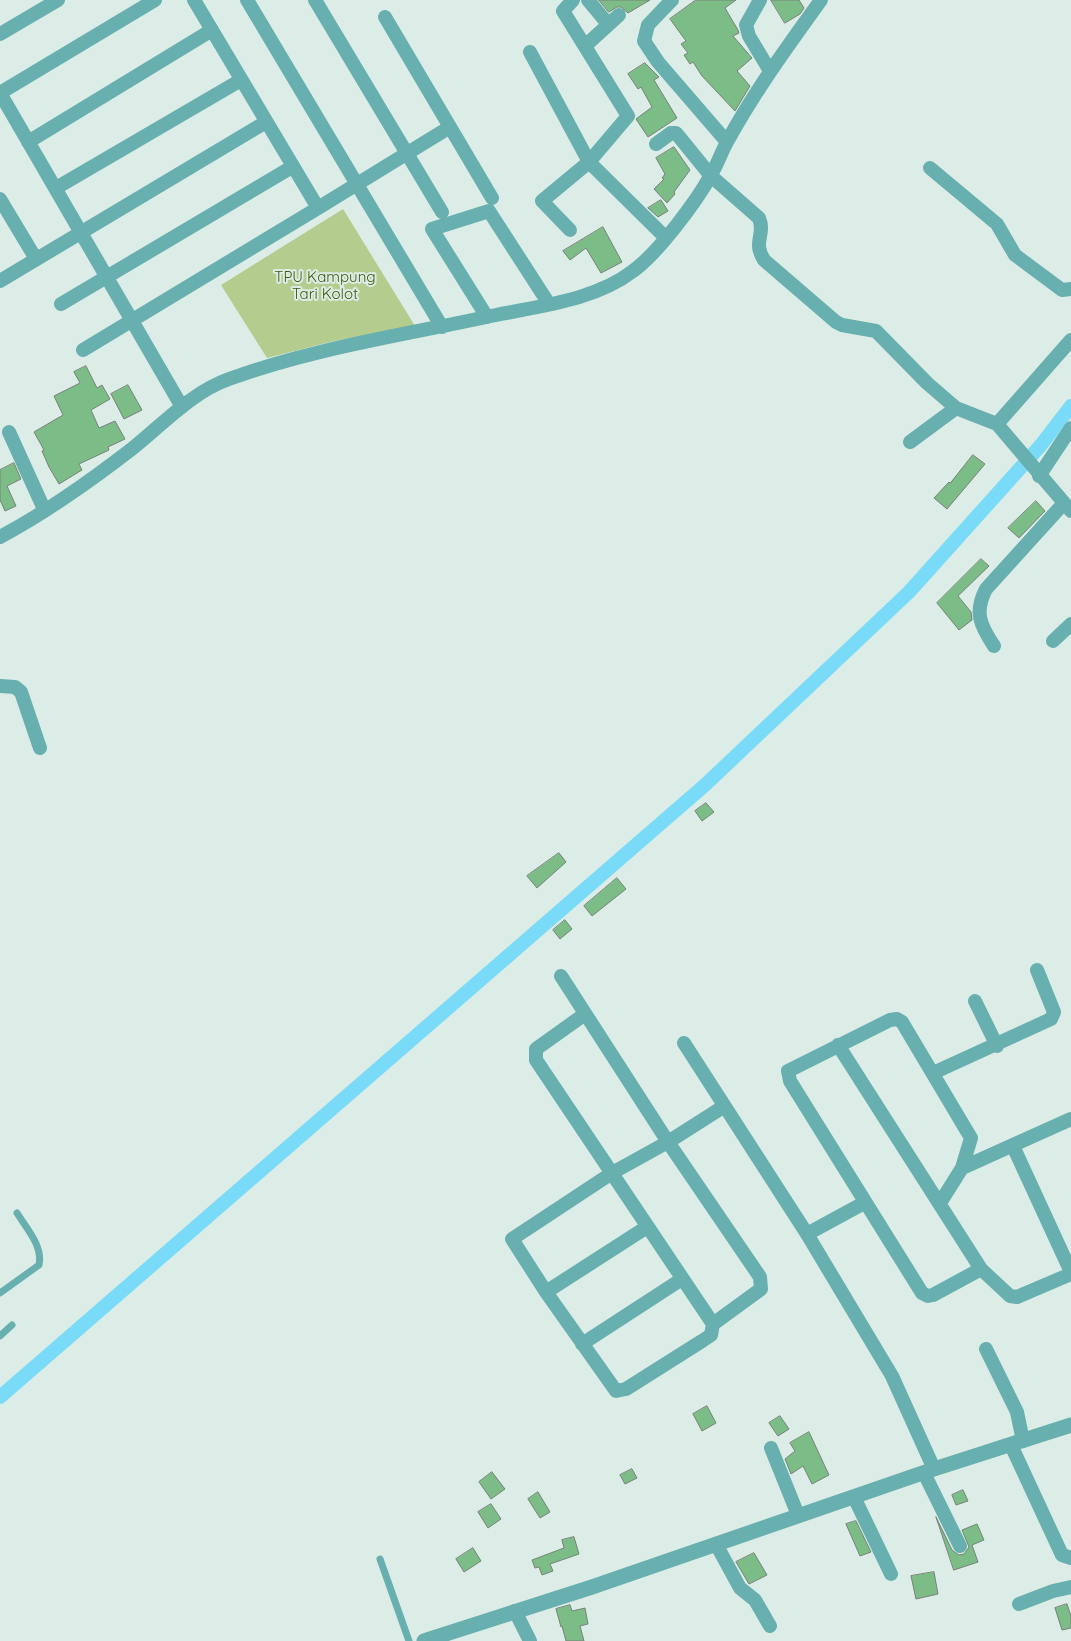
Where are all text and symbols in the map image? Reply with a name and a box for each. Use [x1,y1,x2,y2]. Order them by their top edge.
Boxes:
park label: TPU Kampung Tari Kolot [274,268,376,303]

